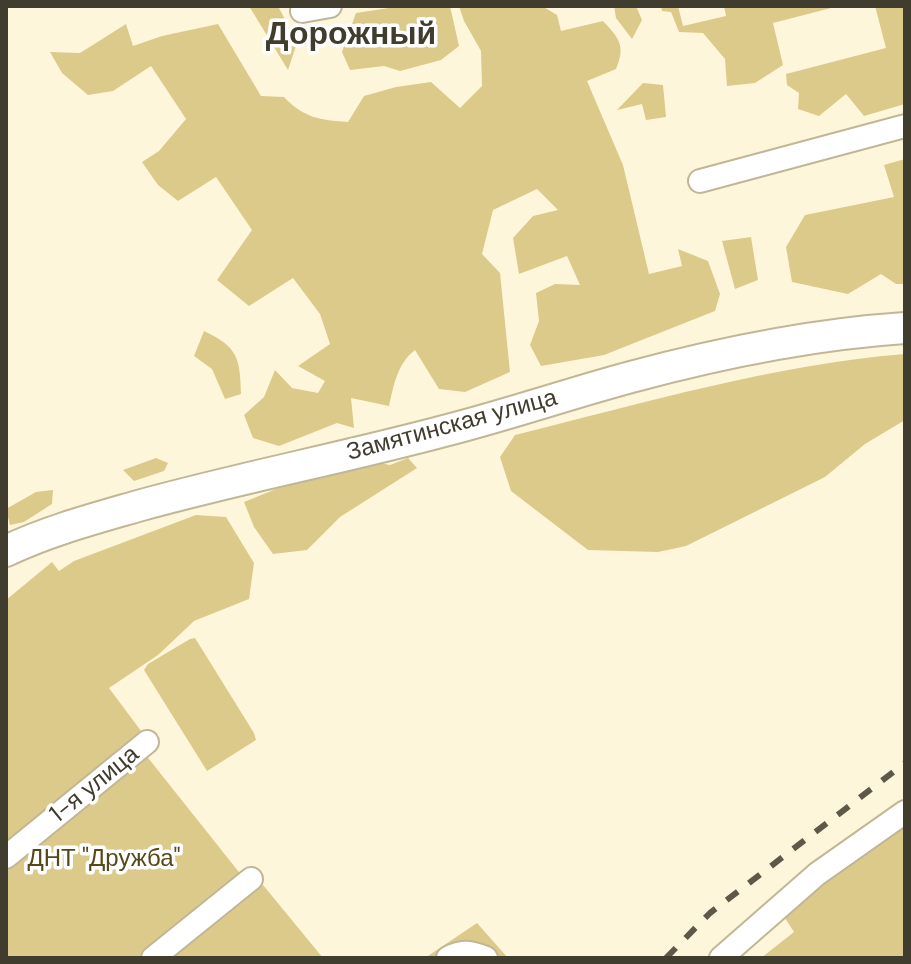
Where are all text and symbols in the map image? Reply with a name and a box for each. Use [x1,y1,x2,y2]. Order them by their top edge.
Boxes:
district label: Дорожный [266,17,436,55]
street label: Замятинская улица [344,384,560,468]
street label: 1-я улица [45,741,145,829]
park label: ДНТ "Дружба" [27,846,181,874]

